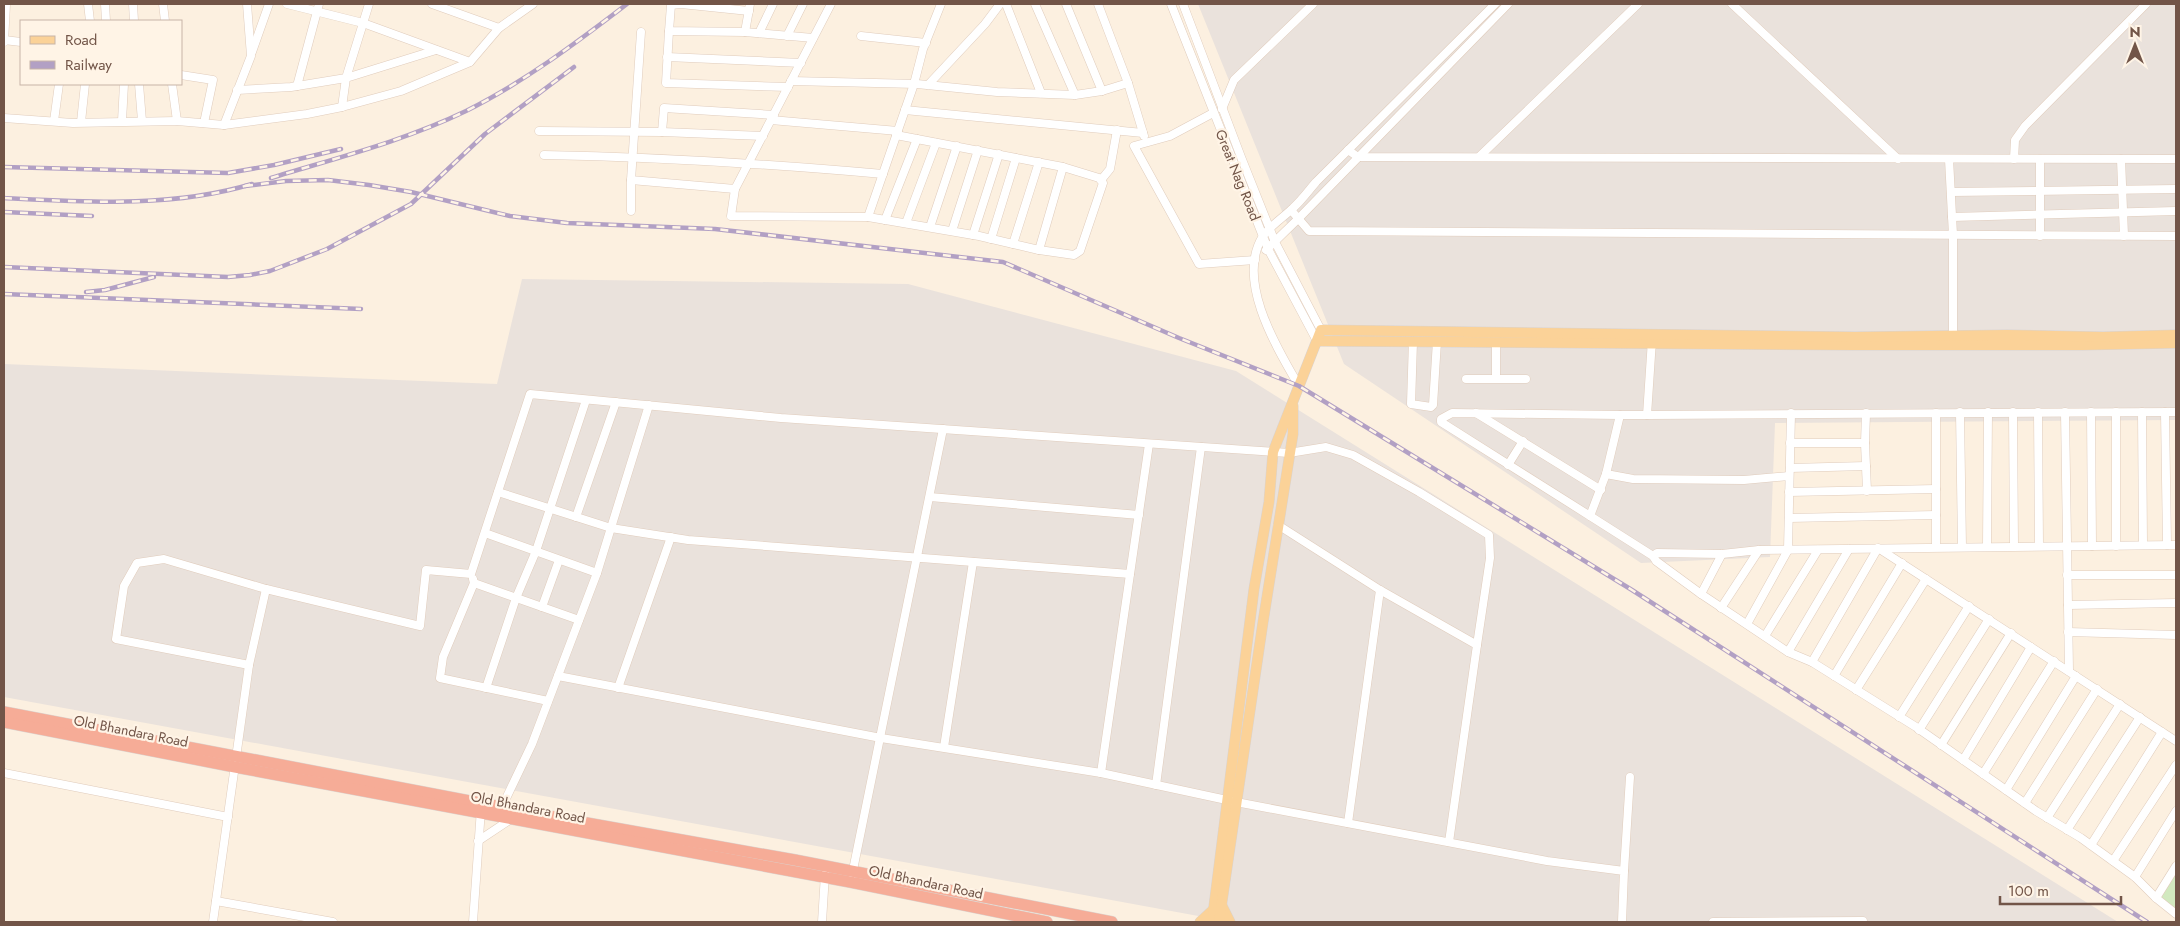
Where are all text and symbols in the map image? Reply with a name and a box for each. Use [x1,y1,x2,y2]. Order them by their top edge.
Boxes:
legend [20,20,182,85]
north arrow [2110,20,2160,70]
text: N [2129,22,2141,42]
text: Road [65,29,97,51]
text: Railway [65,54,112,76]
street label: Great Nag Road [1211,126,1265,224]
street label: Old Bhandara Road [72,710,190,752]
street label: Old Bhandara Road [469,786,587,828]
street label: Old Bhandara Road [867,860,985,904]
scale bar [2000,874,2121,906]
text: 100 m [2008,880,2049,902]

